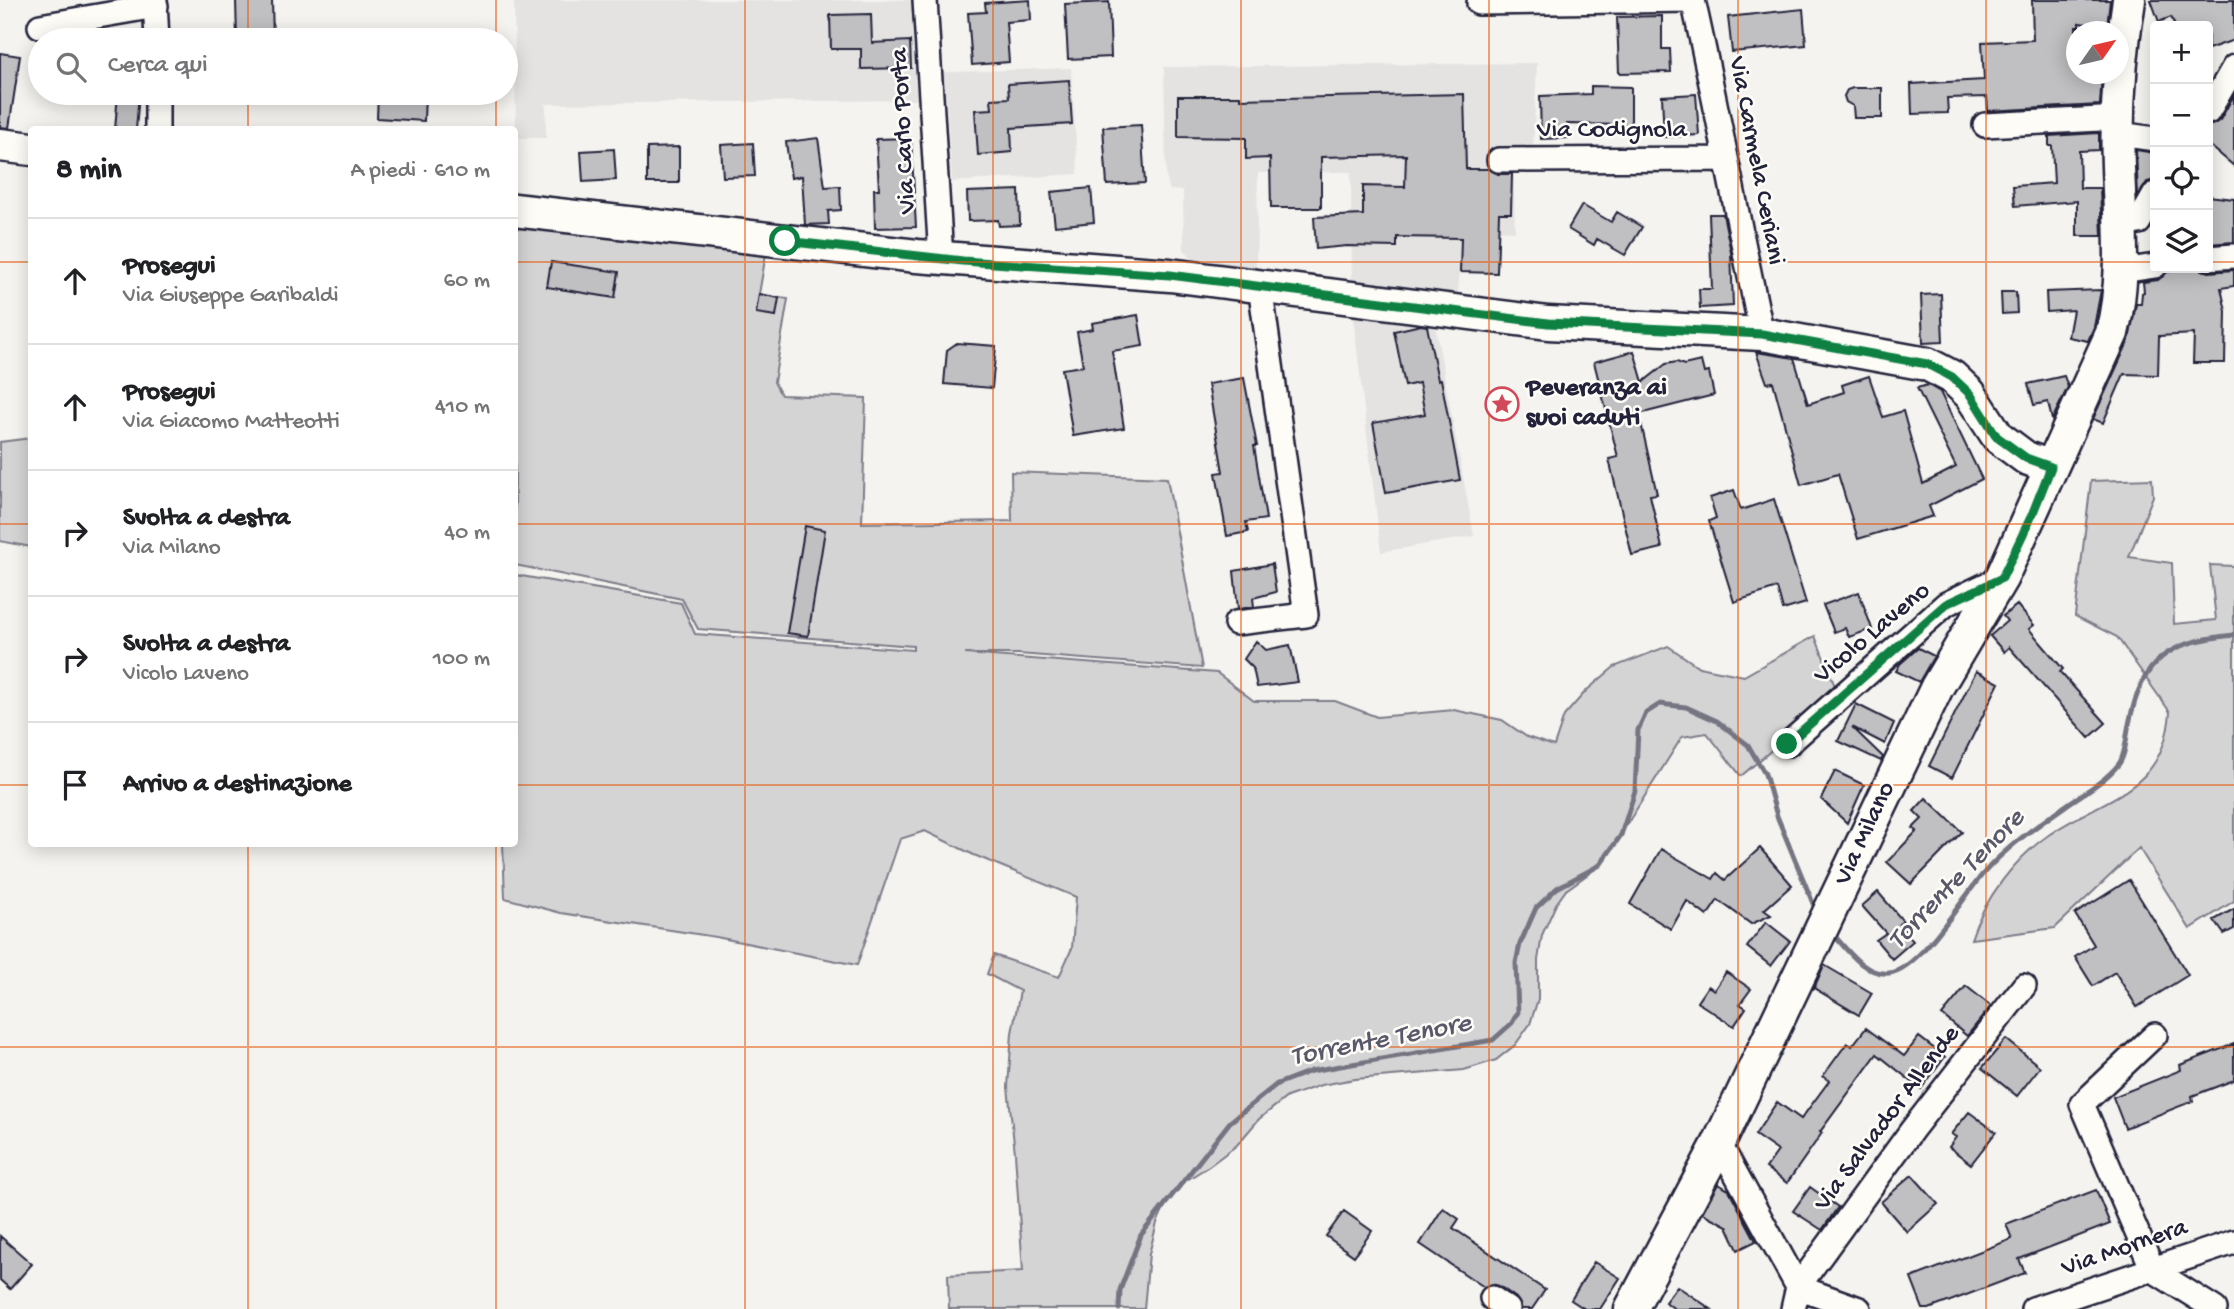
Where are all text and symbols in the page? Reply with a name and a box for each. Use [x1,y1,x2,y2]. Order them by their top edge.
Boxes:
north arrow [2066,21,2129,84]
map controls [2150,21,2213,273]
button: + [2150,21,2213,84]
search box [28,28,518,105]
street label: Via Carlo Porta [885,46,925,216]
icon: search [52,48,90,86]
text: Cerca qui [108,51,208,82]
street label: Via Carmela Ceriani [1719,53,1790,268]
button: − [2150,84,2213,147]
street label: Via Codignola [1536,116,1689,147]
button: locate [2150,147,2213,210]
text: 8 min [56,154,122,189]
text: A piedi · 610 m [350,158,490,185]
button: layers [2150,210,2213,273]
route start [769,225,800,256]
text: Prosegui [123,252,216,283]
icon: ahead [56,262,94,300]
text: 60 m [444,268,490,295]
text: Via Giuseppe Garibaldi [123,283,338,310]
place label: Peveranza ai suoi caduti [1524,374,1667,435]
text: Prosegui [123,378,216,409]
place icon: Peveranza ai suoi caduti [1483,385,1521,423]
icon: ahead [56,388,94,426]
text: 410 m [435,394,490,421]
text: Via Giacomo Matteotti [123,409,340,436]
text: Svolta a destra [123,504,290,535]
icon: right [56,514,94,552]
text: 40 m [444,520,490,547]
text: Via Milano [123,535,221,562]
street label: Vicolo Laveno [1808,576,1938,692]
text: Svolta a destra [123,630,290,661]
icon: right [56,640,94,678]
text: 100 m [433,646,490,673]
text: Vicolo Laveno [123,661,249,688]
route end [1771,728,1802,759]
icon: arrive [56,766,94,804]
text: Arrivo a destinazione [123,770,352,801]
street label: Via Milano [1828,777,1903,891]
water label: Torrente Tenore [1882,802,2033,957]
water label: Torrente Tenore [1288,1007,1475,1075]
street label: Via Salvador Allende [1808,1020,1968,1219]
street label: Via Mornera [2057,1213,2193,1285]

